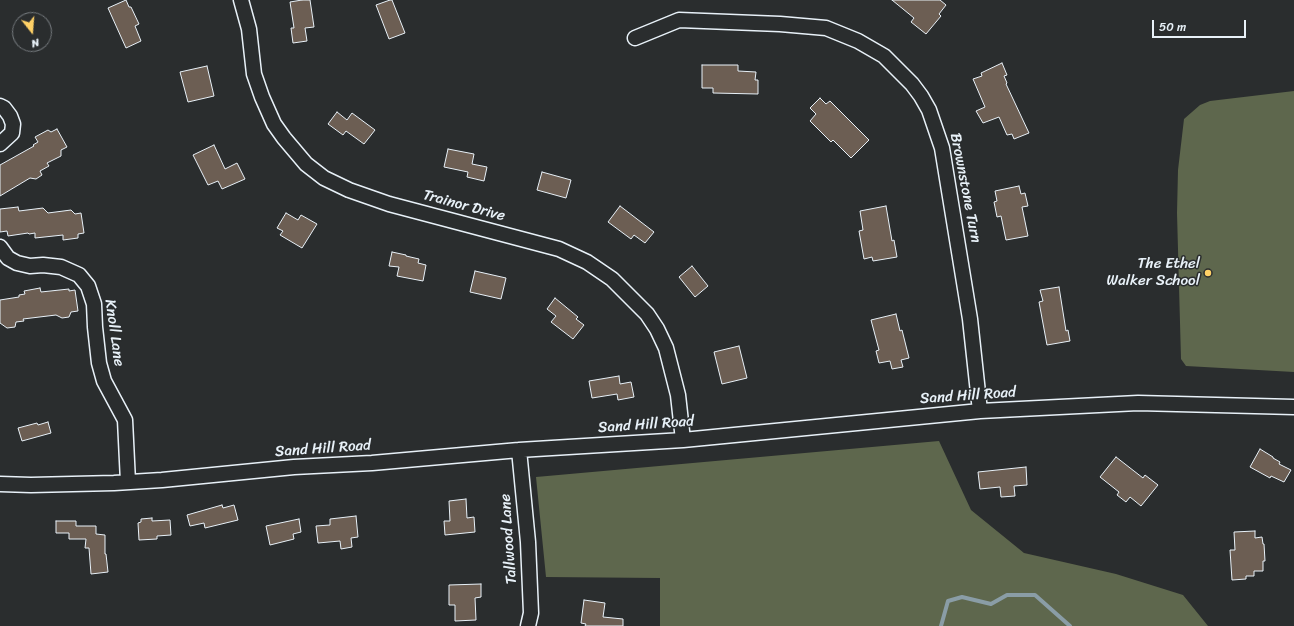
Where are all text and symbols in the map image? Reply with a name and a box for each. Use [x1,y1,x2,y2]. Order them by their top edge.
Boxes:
north arrow [12,12,52,52]
scale bar [1154,12,1248,38]
text: 50 m [1159,16,1186,38]
text: N [29,33,42,53]
street label: Brownstone Turn [946,132,984,244]
street label: Trainor Drive [421,186,507,226]
place label: The Ethel Walker School [1107,255,1200,290]
marker: The Ethel Walker School [1203,268,1213,278]
street label: Knoll Lane [100,298,128,368]
street label: Sand Hill Road [919,384,1017,408]
street label: Sand Hill Road [597,413,695,437]
street label: Sand Hill Road [274,437,372,461]
street label: Tallwood Lane [497,493,521,585]

